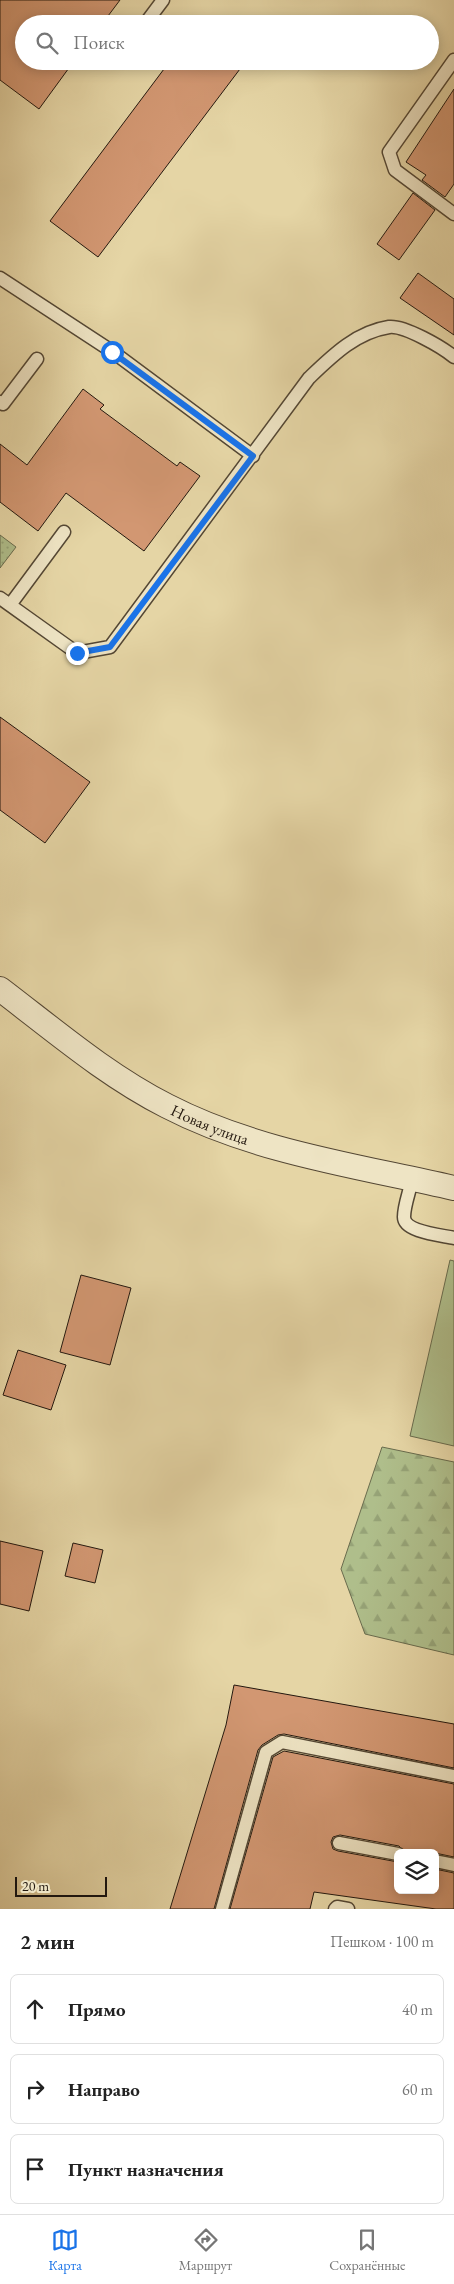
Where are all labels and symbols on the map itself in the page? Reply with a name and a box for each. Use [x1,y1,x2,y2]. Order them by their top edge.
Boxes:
route start [101,341,124,364]
route end [66,642,89,665]
street label: Новая улица [167,1100,252,1150]
scale bar [15,1874,108,1897]

